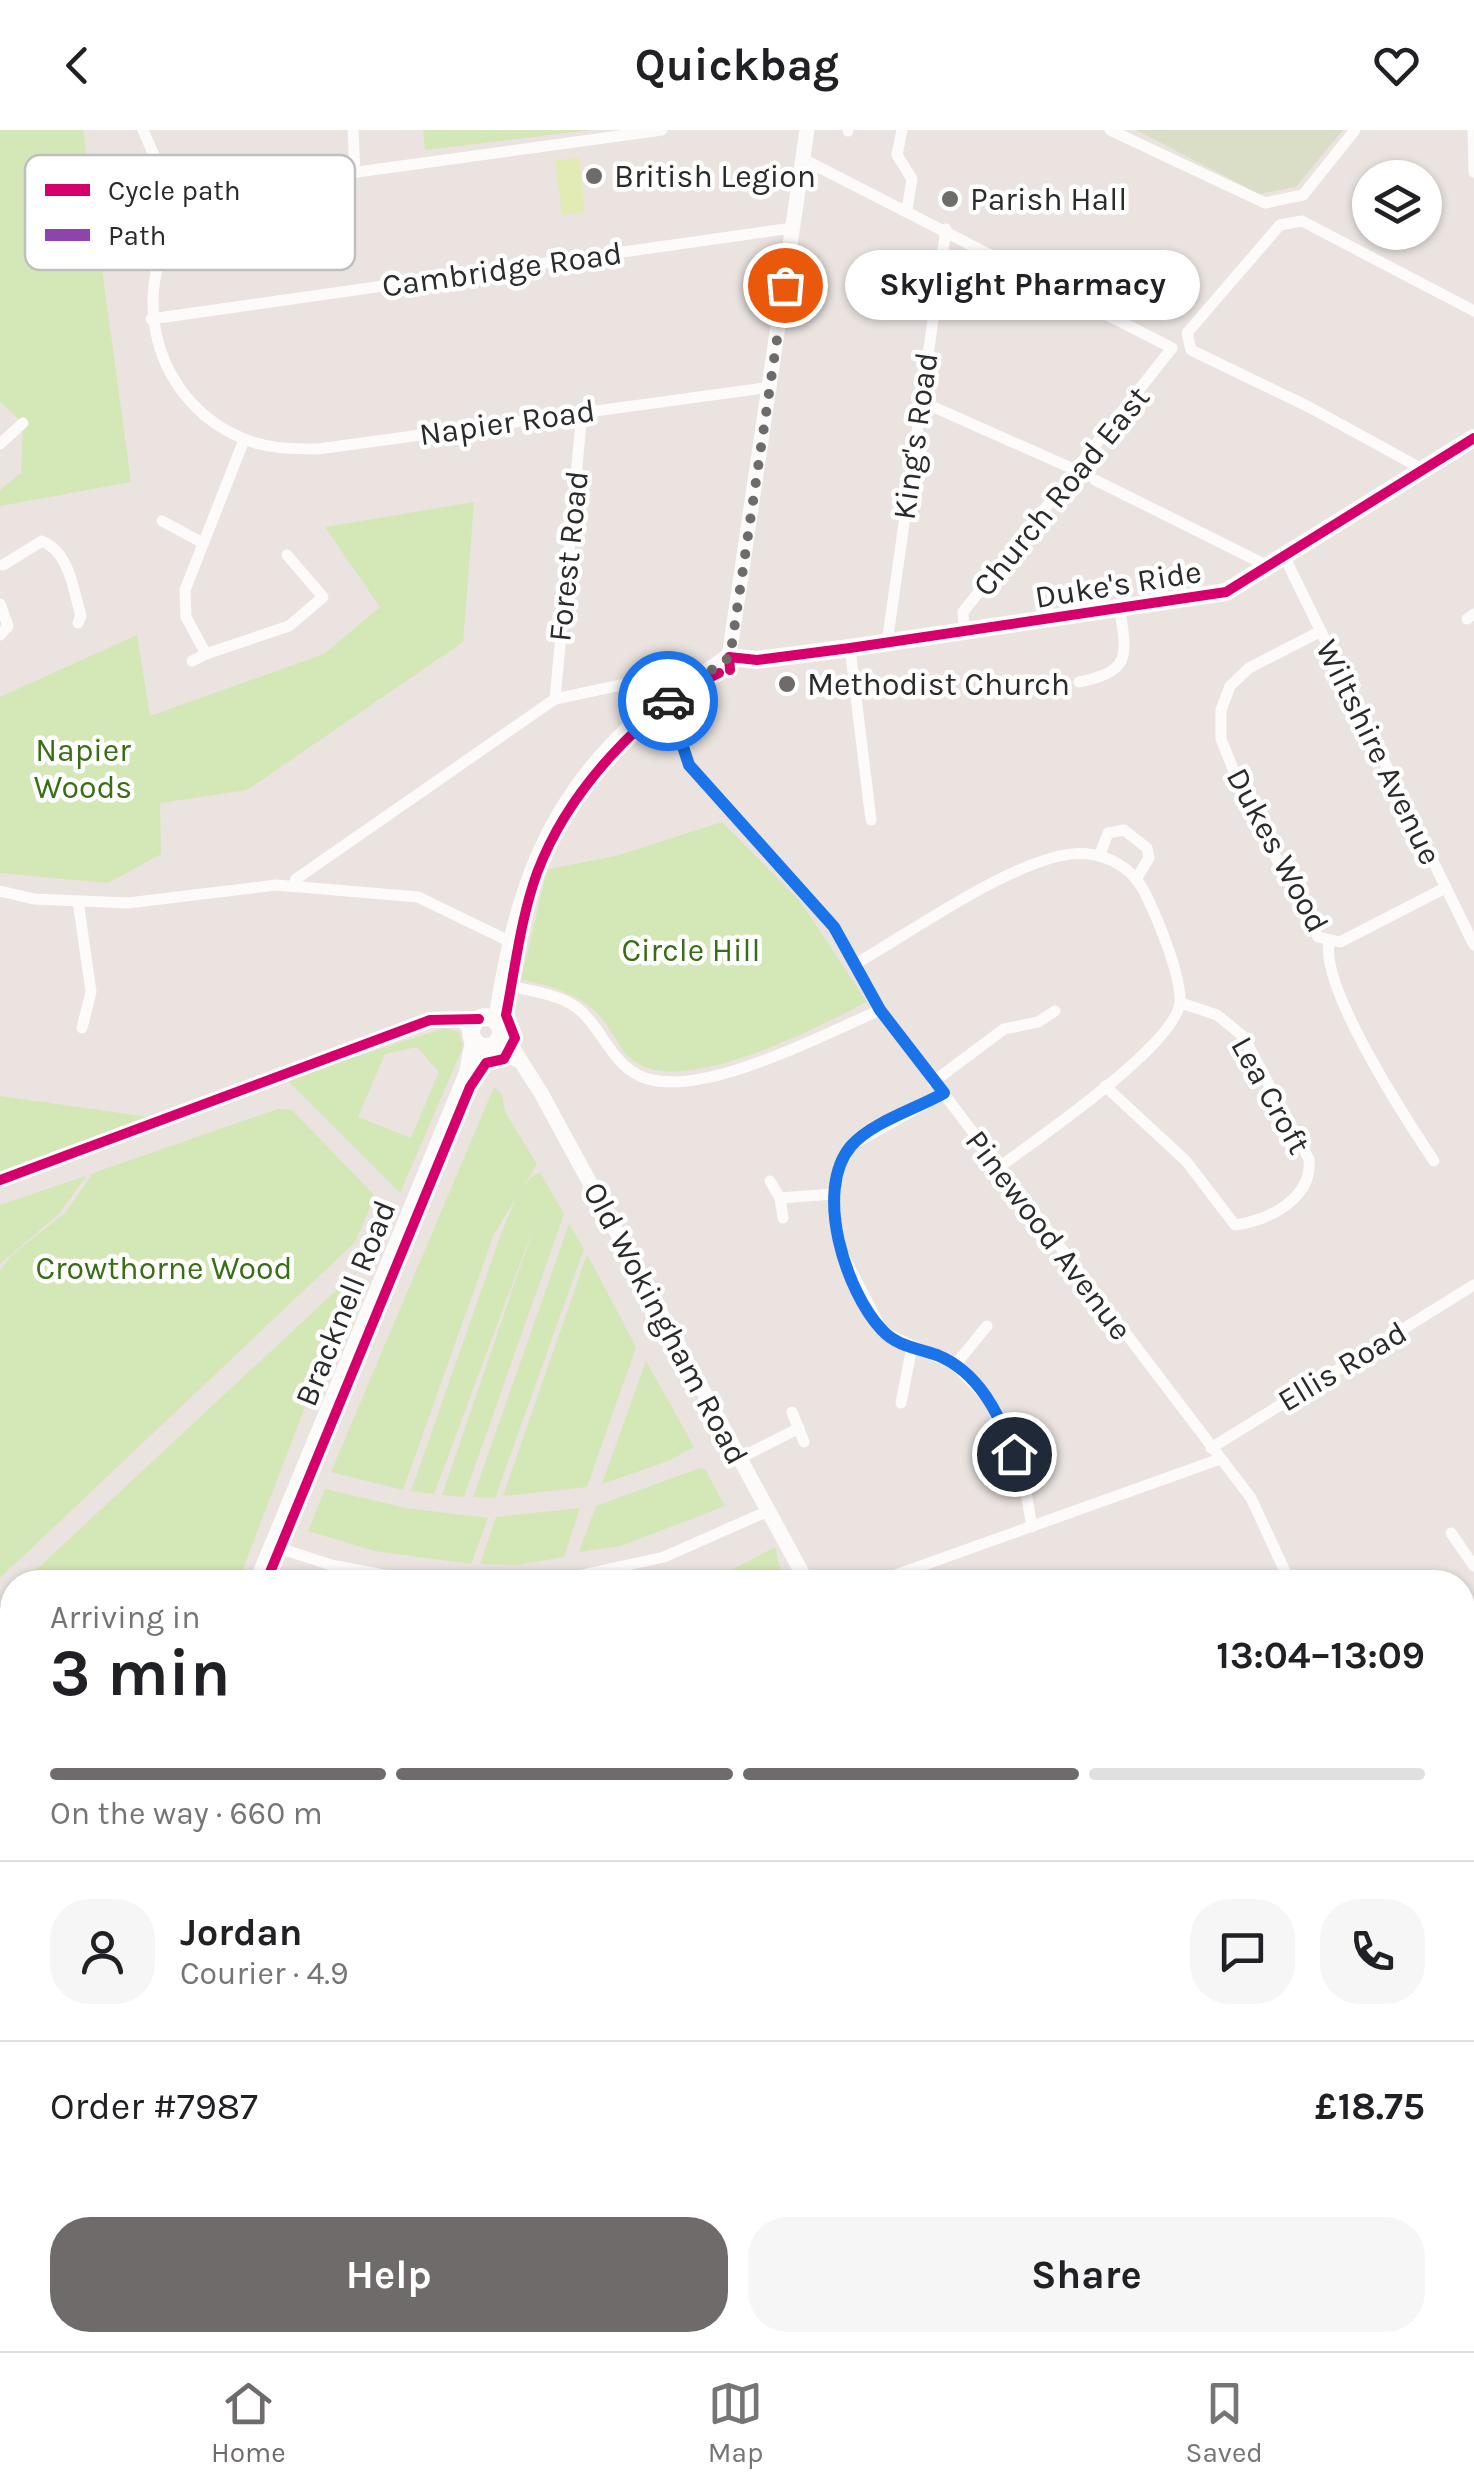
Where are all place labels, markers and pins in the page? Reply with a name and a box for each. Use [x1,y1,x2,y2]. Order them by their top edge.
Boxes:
place label: British Legion [614,158,816,195]
marker: British Legion [583,165,605,187]
place label: Parish Hall [970,181,1127,218]
marker: Parish Hall [939,188,961,210]
pin [743,243,828,328]
callout: Skylight Pharmacy [845,250,1200,320]
place label: Methodist Church [807,666,1070,703]
marker: Methodist Church [776,673,798,695]
pin [972,1412,1057,1497]

